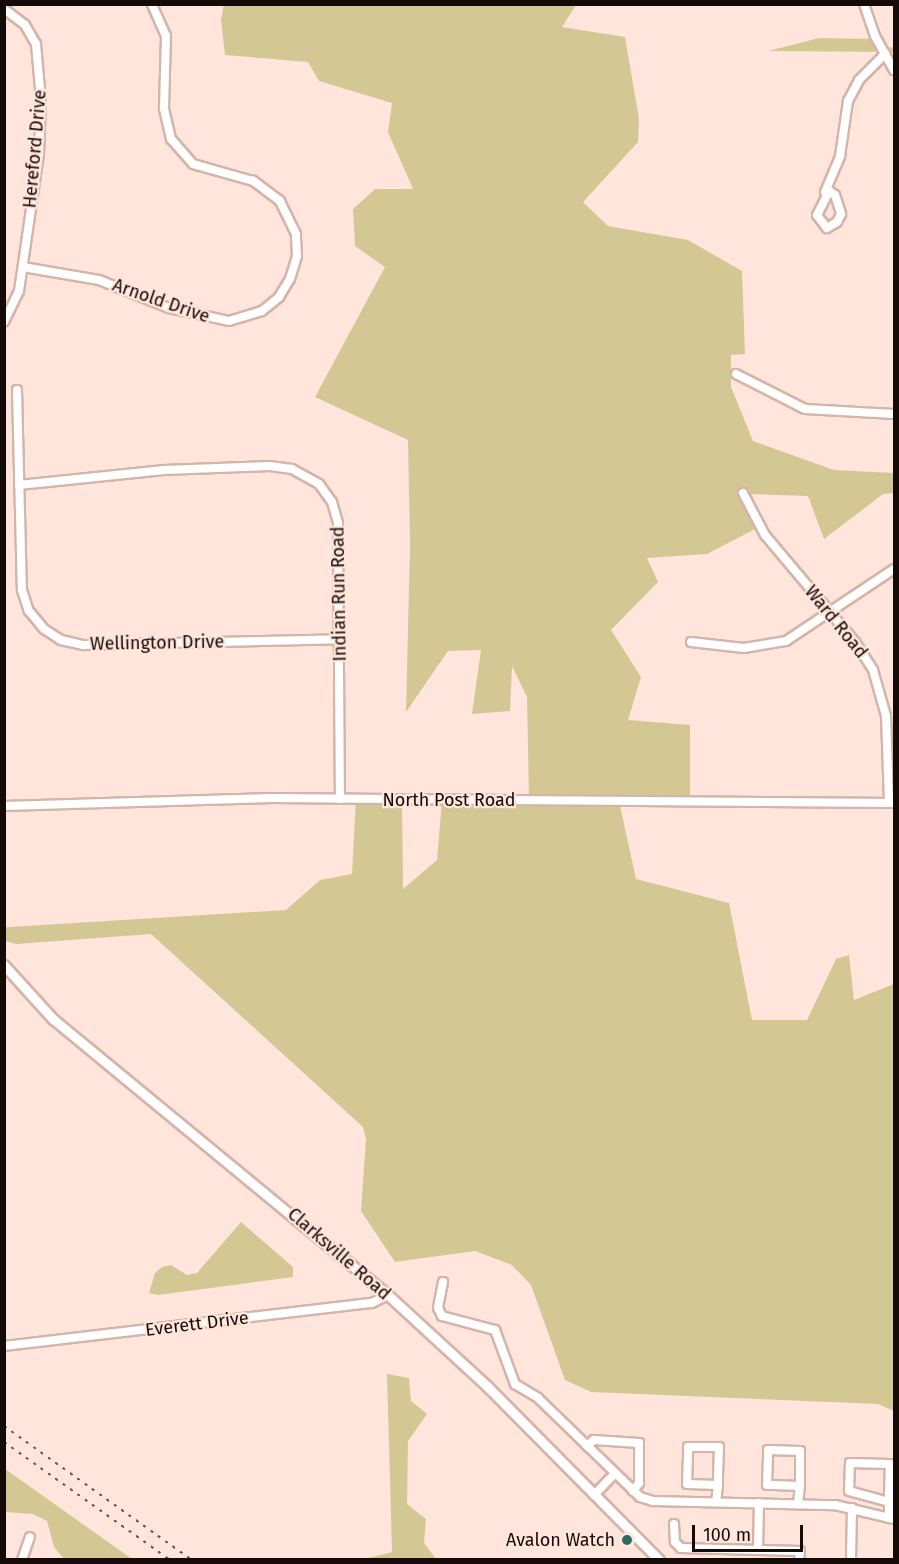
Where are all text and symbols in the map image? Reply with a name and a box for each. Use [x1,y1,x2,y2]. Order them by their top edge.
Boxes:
street label: Hereford Drive [19,89,51,209]
street label: Arnold Drive [110,274,212,328]
street label: Indian Run Road [327,526,351,662]
street label: Ward Road [800,581,872,663]
street label: Wellington Drive [90,631,224,655]
street label: North Post Road [382,789,516,811]
street label: Clarksville Road [283,1203,395,1305]
street label: Everett Drive [144,1307,250,1341]
scale bar [695,1513,806,1551]
text: 100 m [703,1524,751,1546]
place label: Avalon Watch [506,1529,615,1551]
marker: Avalon Watch [620,1533,634,1547]

